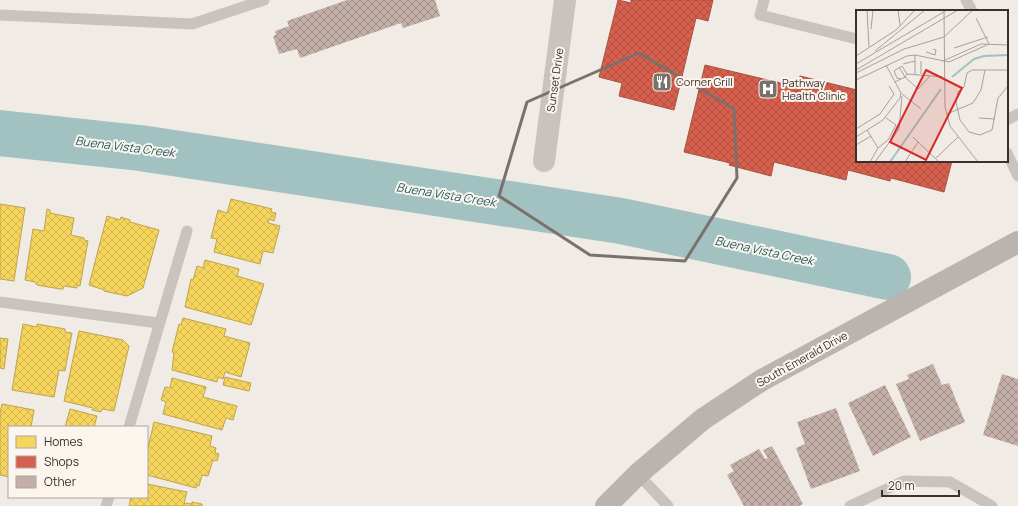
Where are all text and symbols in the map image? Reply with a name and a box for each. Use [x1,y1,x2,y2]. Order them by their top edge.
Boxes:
inset map [856,10,1008,162]
street label: Sunset Drive [543,46,566,113]
restaurant icon: Corner Grill [651,71,673,93]
place label: Corner Grill [676,74,733,89]
place label: Pathway Health Clinic [782,75,846,103]
hospital icon: Pathway Health Clinic [757,78,779,100]
water label: Buena Vista Creek [74,132,178,161]
water label: Buena Vista Creek [395,178,499,211]
water label: Buena Vista Creek [713,232,817,270]
street label: South Emerald Drive [754,327,850,390]
legend [8,426,148,498]
text: Homes [44,433,83,450]
text: Shops [44,453,79,470]
scale bar [882,472,959,498]
text: Other [44,473,77,490]
text: 20 m [888,477,915,494]

